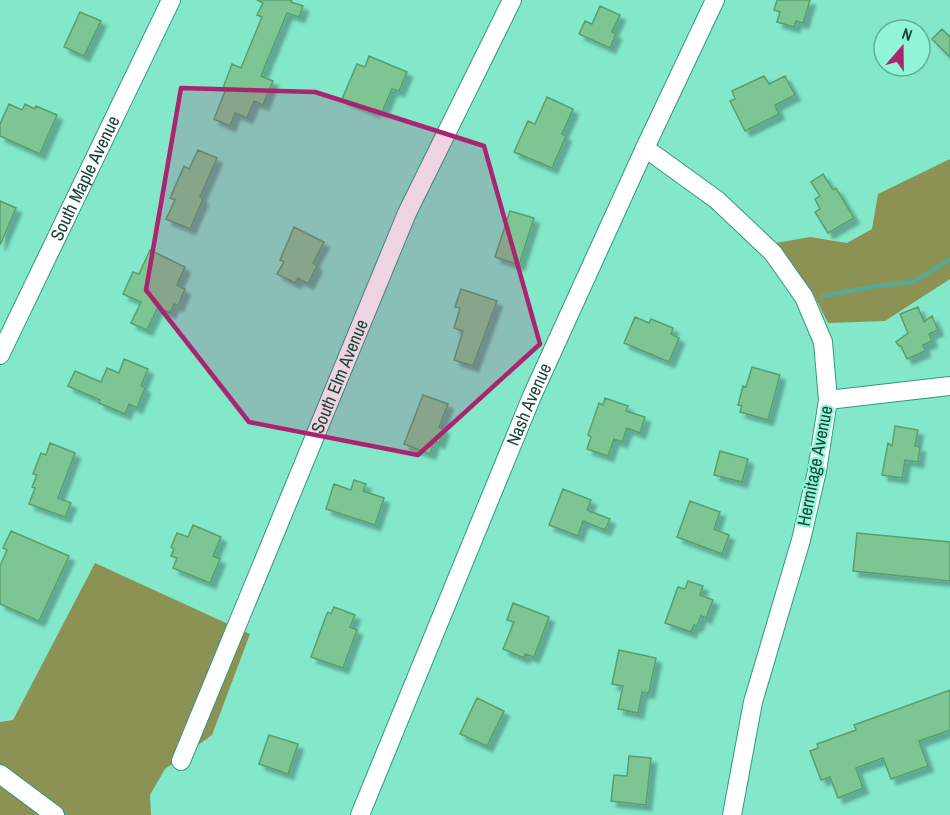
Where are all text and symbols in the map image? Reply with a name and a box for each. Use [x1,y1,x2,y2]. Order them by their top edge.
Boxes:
north arrow [872,18,932,78]
text: N [899,22,915,46]
street label: South Maple Avenue [44,111,125,245]
street label: South Elm Avenue [304,315,374,437]
street label: Nash Avenue [500,359,557,449]
street label: Hermitage Avenue [791,404,838,528]

